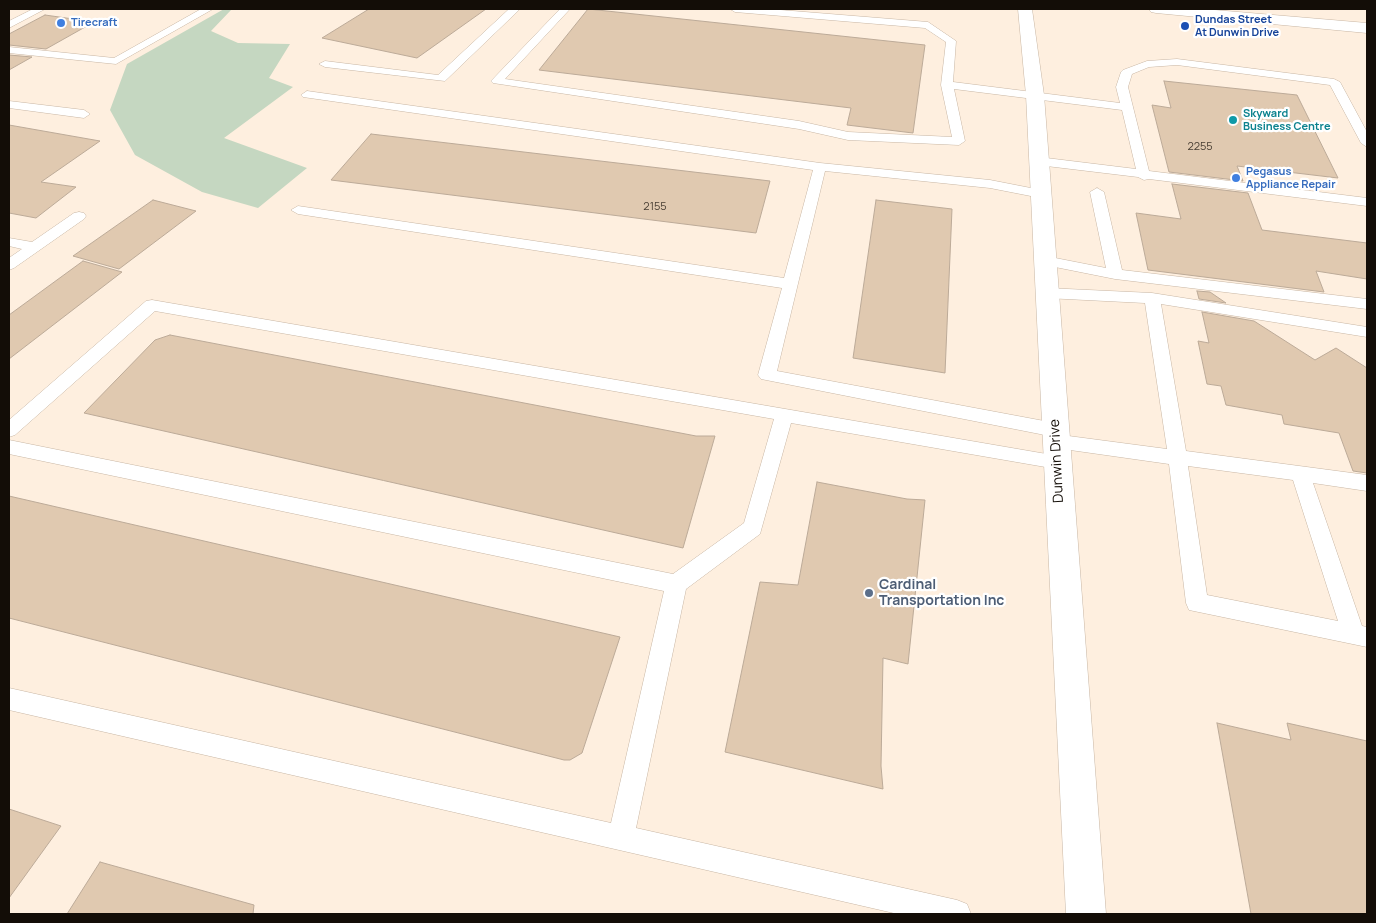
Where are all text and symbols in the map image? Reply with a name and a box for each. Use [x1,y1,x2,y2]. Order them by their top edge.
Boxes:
place label: Dundas Street At Dunwin Drive [1195,13,1279,39]
place label: Tirecraft [71,16,117,30]
marker: Tirecraft [55,17,67,29]
marker: Dundas Street At Dunwin Drive [1179,20,1191,32]
place label: Skyward Business Centre [1243,107,1331,133]
marker: Skyward Business Centre [1227,114,1239,126]
house number: 2255 [1187,140,1213,154]
place label: Pegasus Appliance Repair [1246,165,1336,191]
marker: Pegasus Appliance Repair [1230,172,1242,184]
house number: 2155 [643,200,667,214]
street label: Dunwin Drive [1046,419,1068,503]
place label: Cardinal Transportation Inc [879,577,1004,610]
marker: Cardinal Transportation Inc [863,587,875,599]

